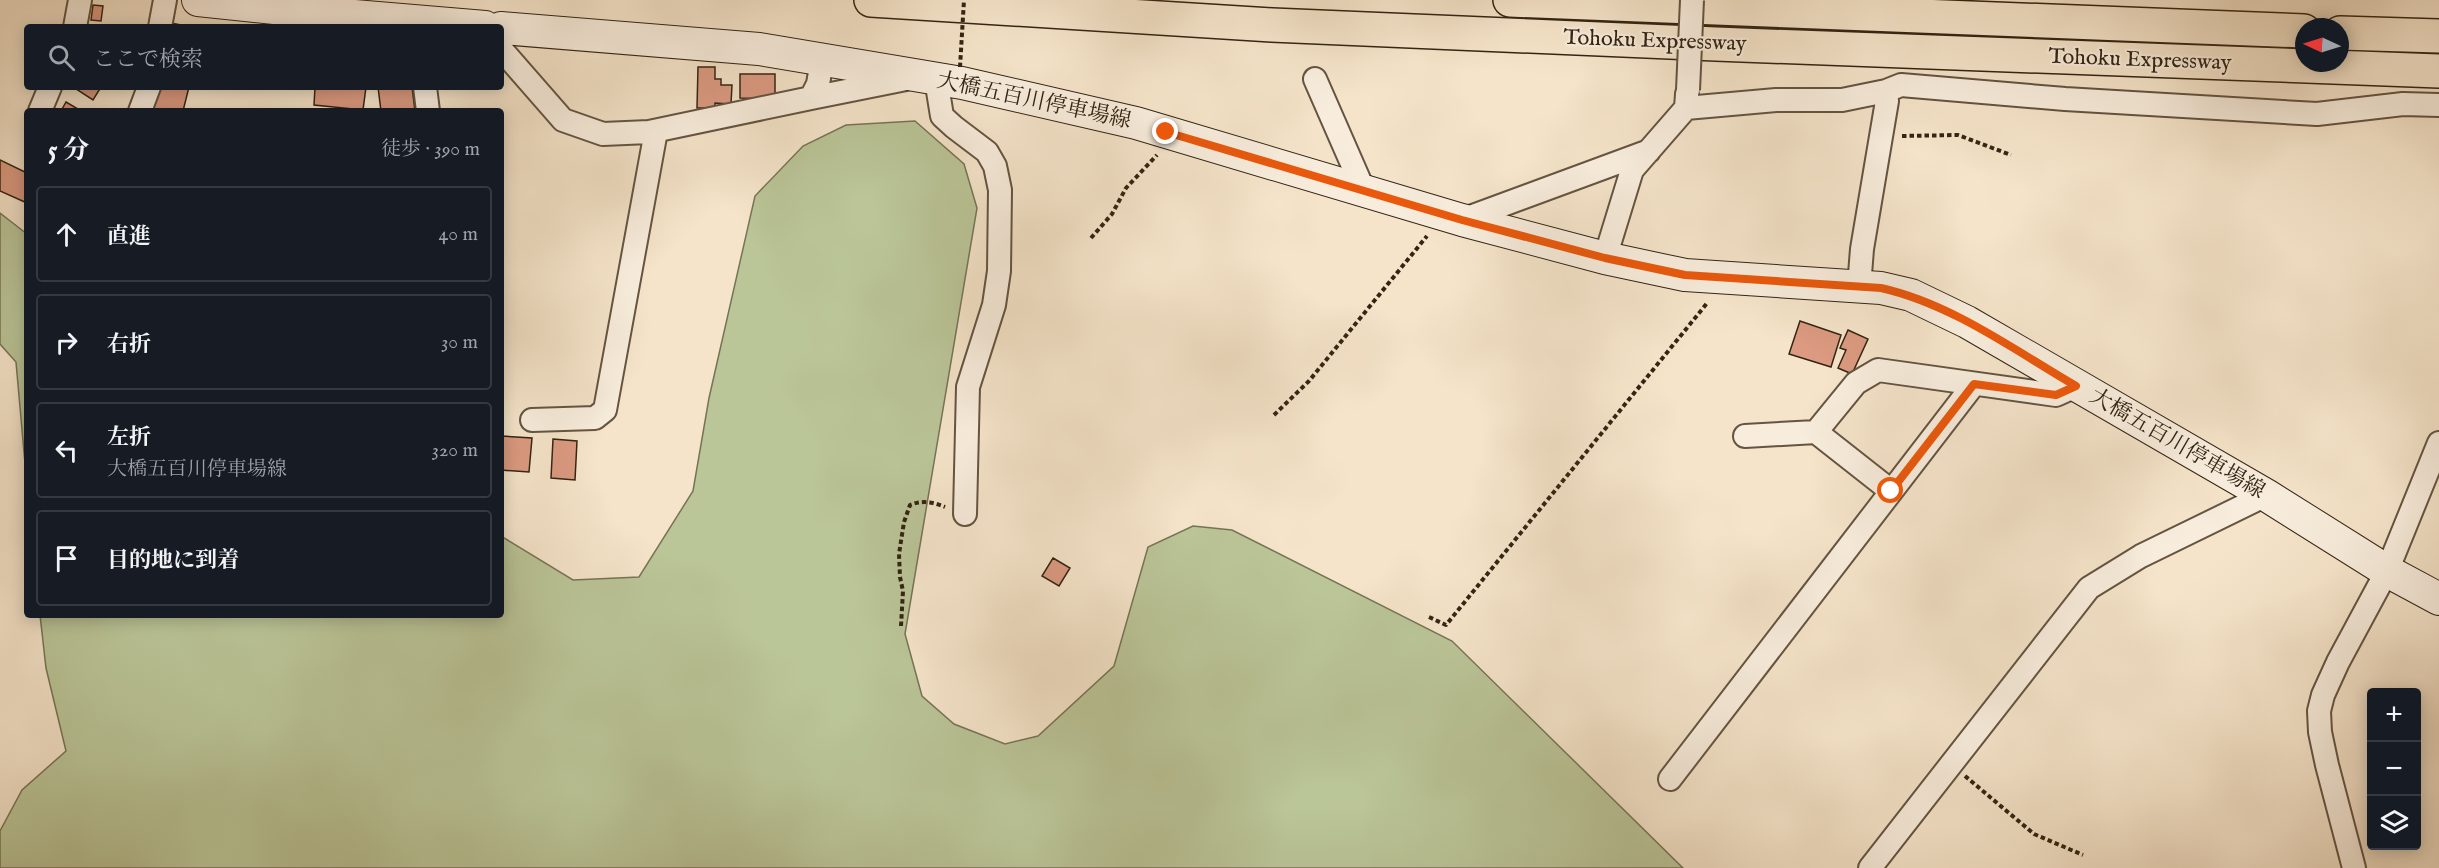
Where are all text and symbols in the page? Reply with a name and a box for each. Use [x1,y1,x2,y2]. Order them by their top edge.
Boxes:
north arrow [2295,18,2349,72]
search box [24,24,504,90]
street label: Tohoku Expressway [1563,24,1747,58]
icon: search [45,41,78,74]
street label: Tohoku Expressway [2048,43,2232,77]
text: ここで検索 [93,46,203,74]
street label: 大橋五百川停車場線 [934,67,1134,135]
route end [1152,118,1178,144]
text: 5 分 [48,134,89,167]
text: 徒歩 · 390 m [381,137,480,162]
icon: ahead [50,218,83,251]
text: 40 m [439,222,478,247]
text: 直進 [107,223,151,251]
icon: right [50,326,83,359]
text: 30 m [441,330,478,355]
text: 右折 [107,331,151,359]
street label: 大橋五百川停車場線 [2084,382,2270,506]
text: 左折 [107,424,151,452]
icon: left [50,434,83,467]
text: 320 m [432,438,478,463]
text: 大橋五百川停車場線 [107,457,287,482]
route start [1877,477,1903,503]
icon: arrive [50,542,83,575]
text: 目的地に到着 [107,547,239,575]
map controls [2367,688,2421,850]
button: + [2367,688,2421,742]
button: − [2367,742,2421,796]
button: layers [2367,796,2421,850]

